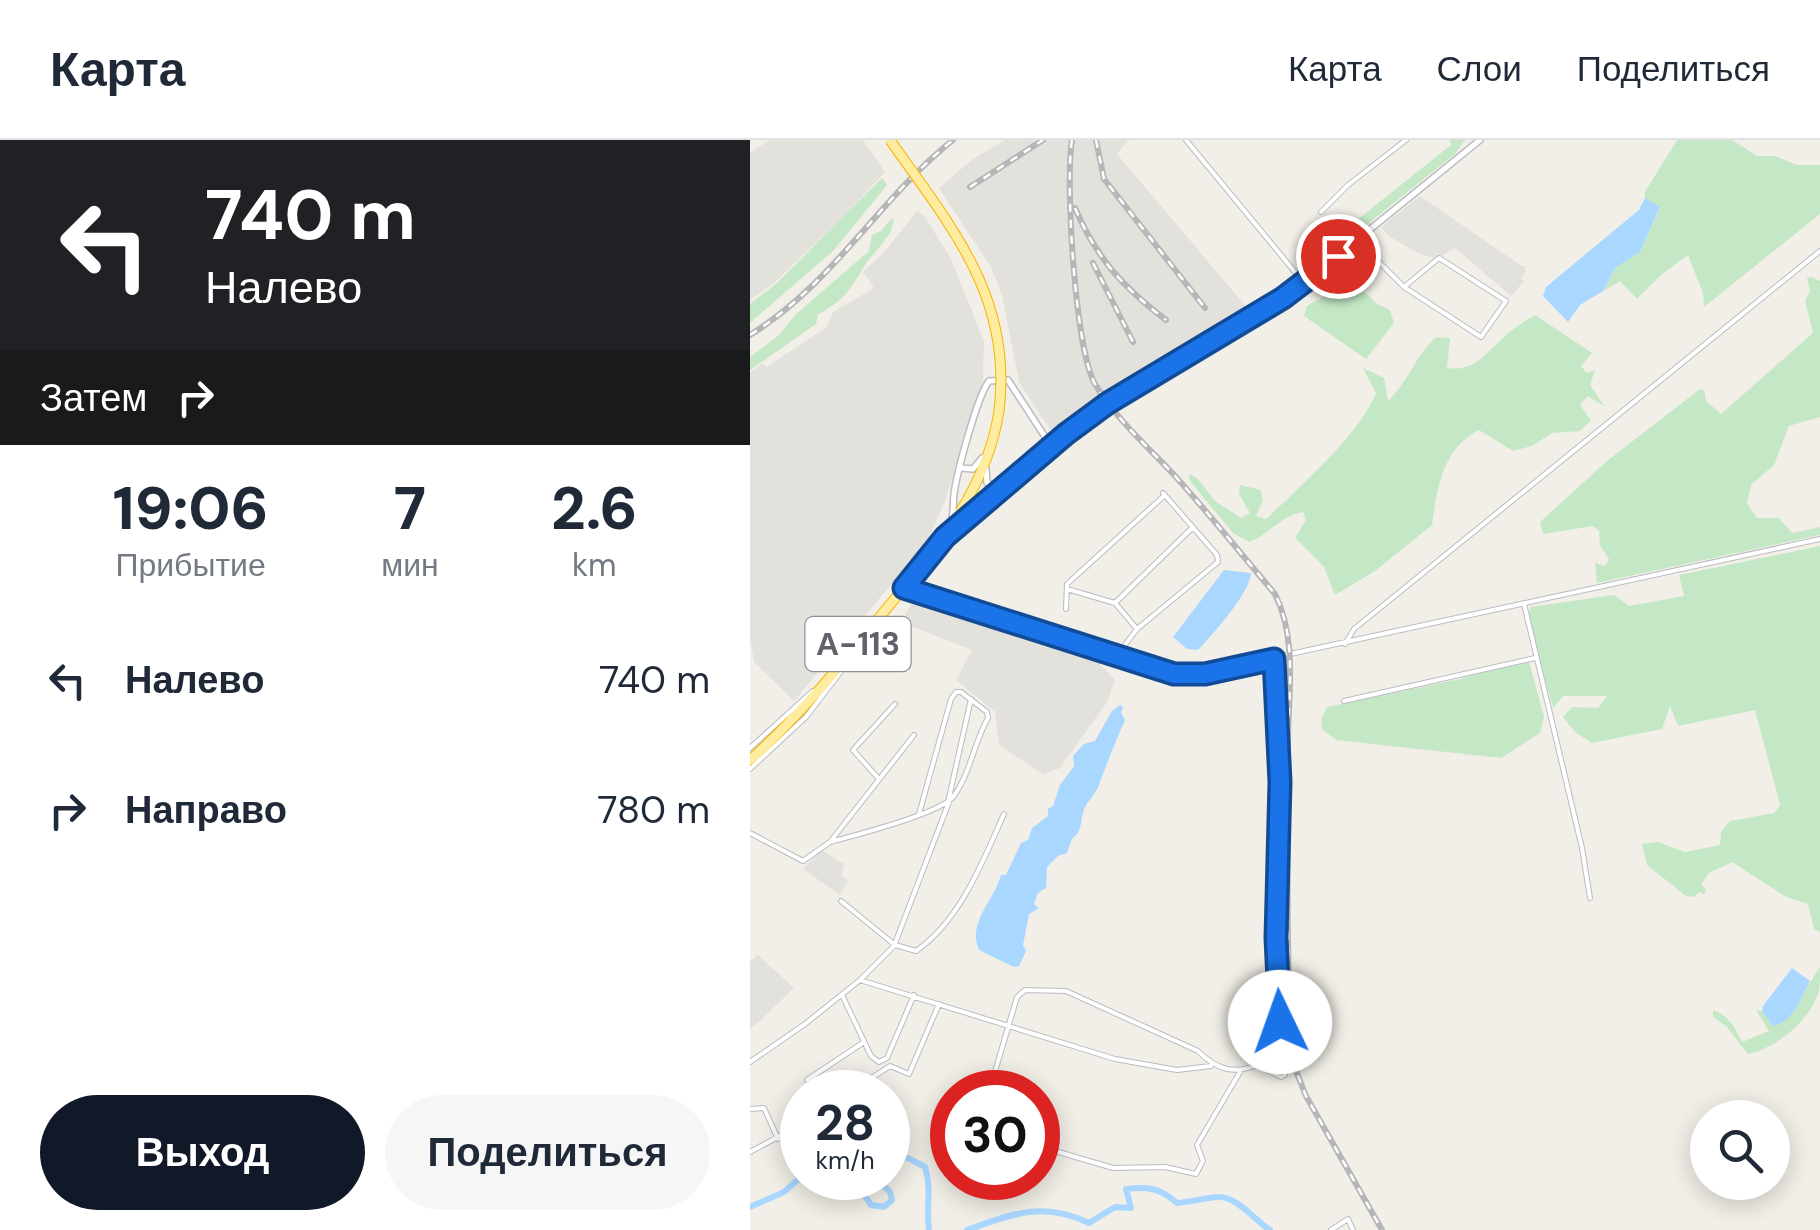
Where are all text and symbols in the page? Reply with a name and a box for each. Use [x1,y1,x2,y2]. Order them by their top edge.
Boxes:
text: Карта [50,38,185,101]
text: Карта [1288,46,1382,92]
text: Слои [1437,46,1522,92]
text: Поделиться [1577,46,1770,92]
text: 740 m [205,170,416,261]
icon: left [40,180,170,310]
pin [1296,214,1381,299]
icon: arrive [1311,229,1366,284]
text: Налево [205,258,362,317]
icon: right [168,370,223,425]
text: Затем [40,373,148,423]
text: 19:06 [112,469,269,548]
text: 7 [394,469,426,548]
text: 2.6 [551,469,638,548]
text: Прибытие [115,544,266,586]
text: мин [381,544,439,586]
text: km [572,544,617,586]
road number: А-113 [806,617,910,671]
icon: left [40,653,95,708]
text: Налево [125,655,264,705]
text: 740 m [599,655,710,705]
icon: right [40,783,95,838]
text: Направо [125,785,287,835]
text: 780 m [597,785,710,835]
position arrow [1228,970,1332,1074]
speed limit sign: 30 [930,1070,1060,1200]
text: 28 [815,1090,875,1156]
button: Выход [40,1095,365,1210]
button: Поделиться [385,1095,710,1210]
map controls [1690,1100,1790,1200]
button: search [1690,1100,1790,1200]
text: km/h [815,1144,875,1177]

